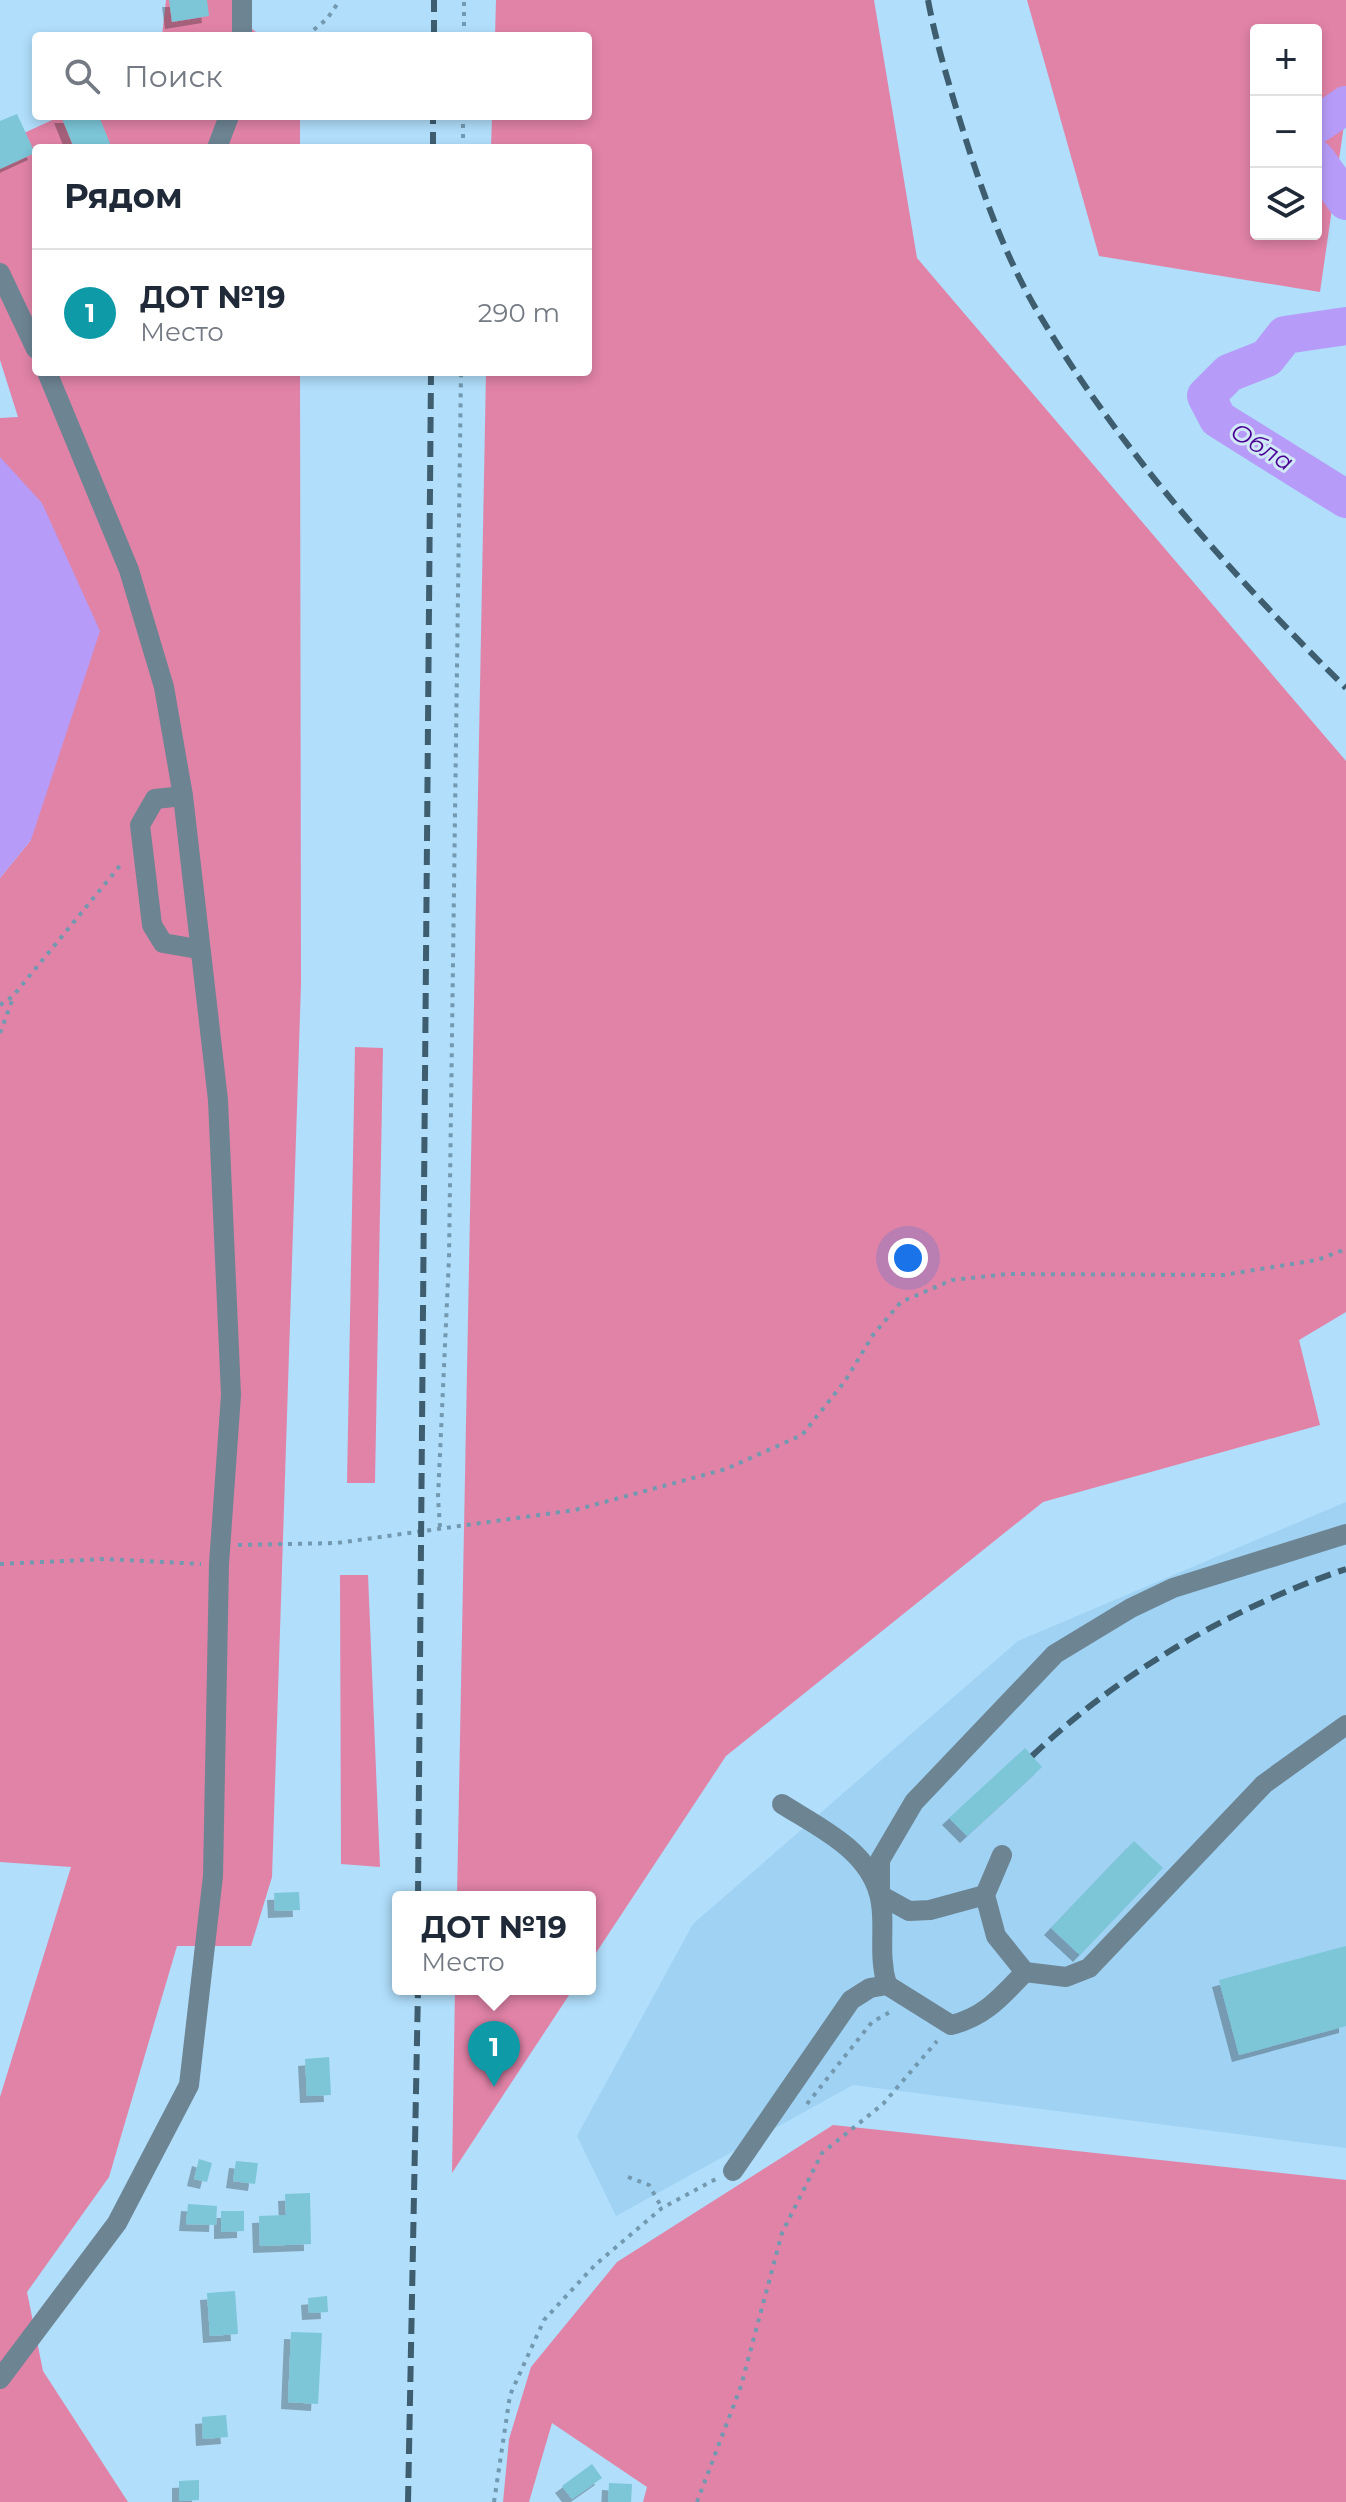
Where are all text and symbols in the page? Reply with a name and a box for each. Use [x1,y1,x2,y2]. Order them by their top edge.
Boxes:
map controls [1250,24,1322,240]
button: + [1250,24,1322,96]
search box [32,32,592,120]
icon: search [60,54,104,98]
text: Поиск [124,58,223,95]
button: − [1250,96,1322,168]
button: layers [1250,168,1322,240]
text: Рядом [64,175,183,217]
text: ДОТ №19 [140,279,286,316]
text: 1 [85,297,95,329]
text: 290 m [478,297,560,329]
text: Место [140,316,224,348]
water label: Обла [1226,416,1299,477]
your location [888,1238,928,1278]
popup [392,1891,596,1995]
text: ДОТ №19 [421,1909,567,1946]
text: Место [421,1946,505,1978]
pin: 1 [468,2021,520,2087]

